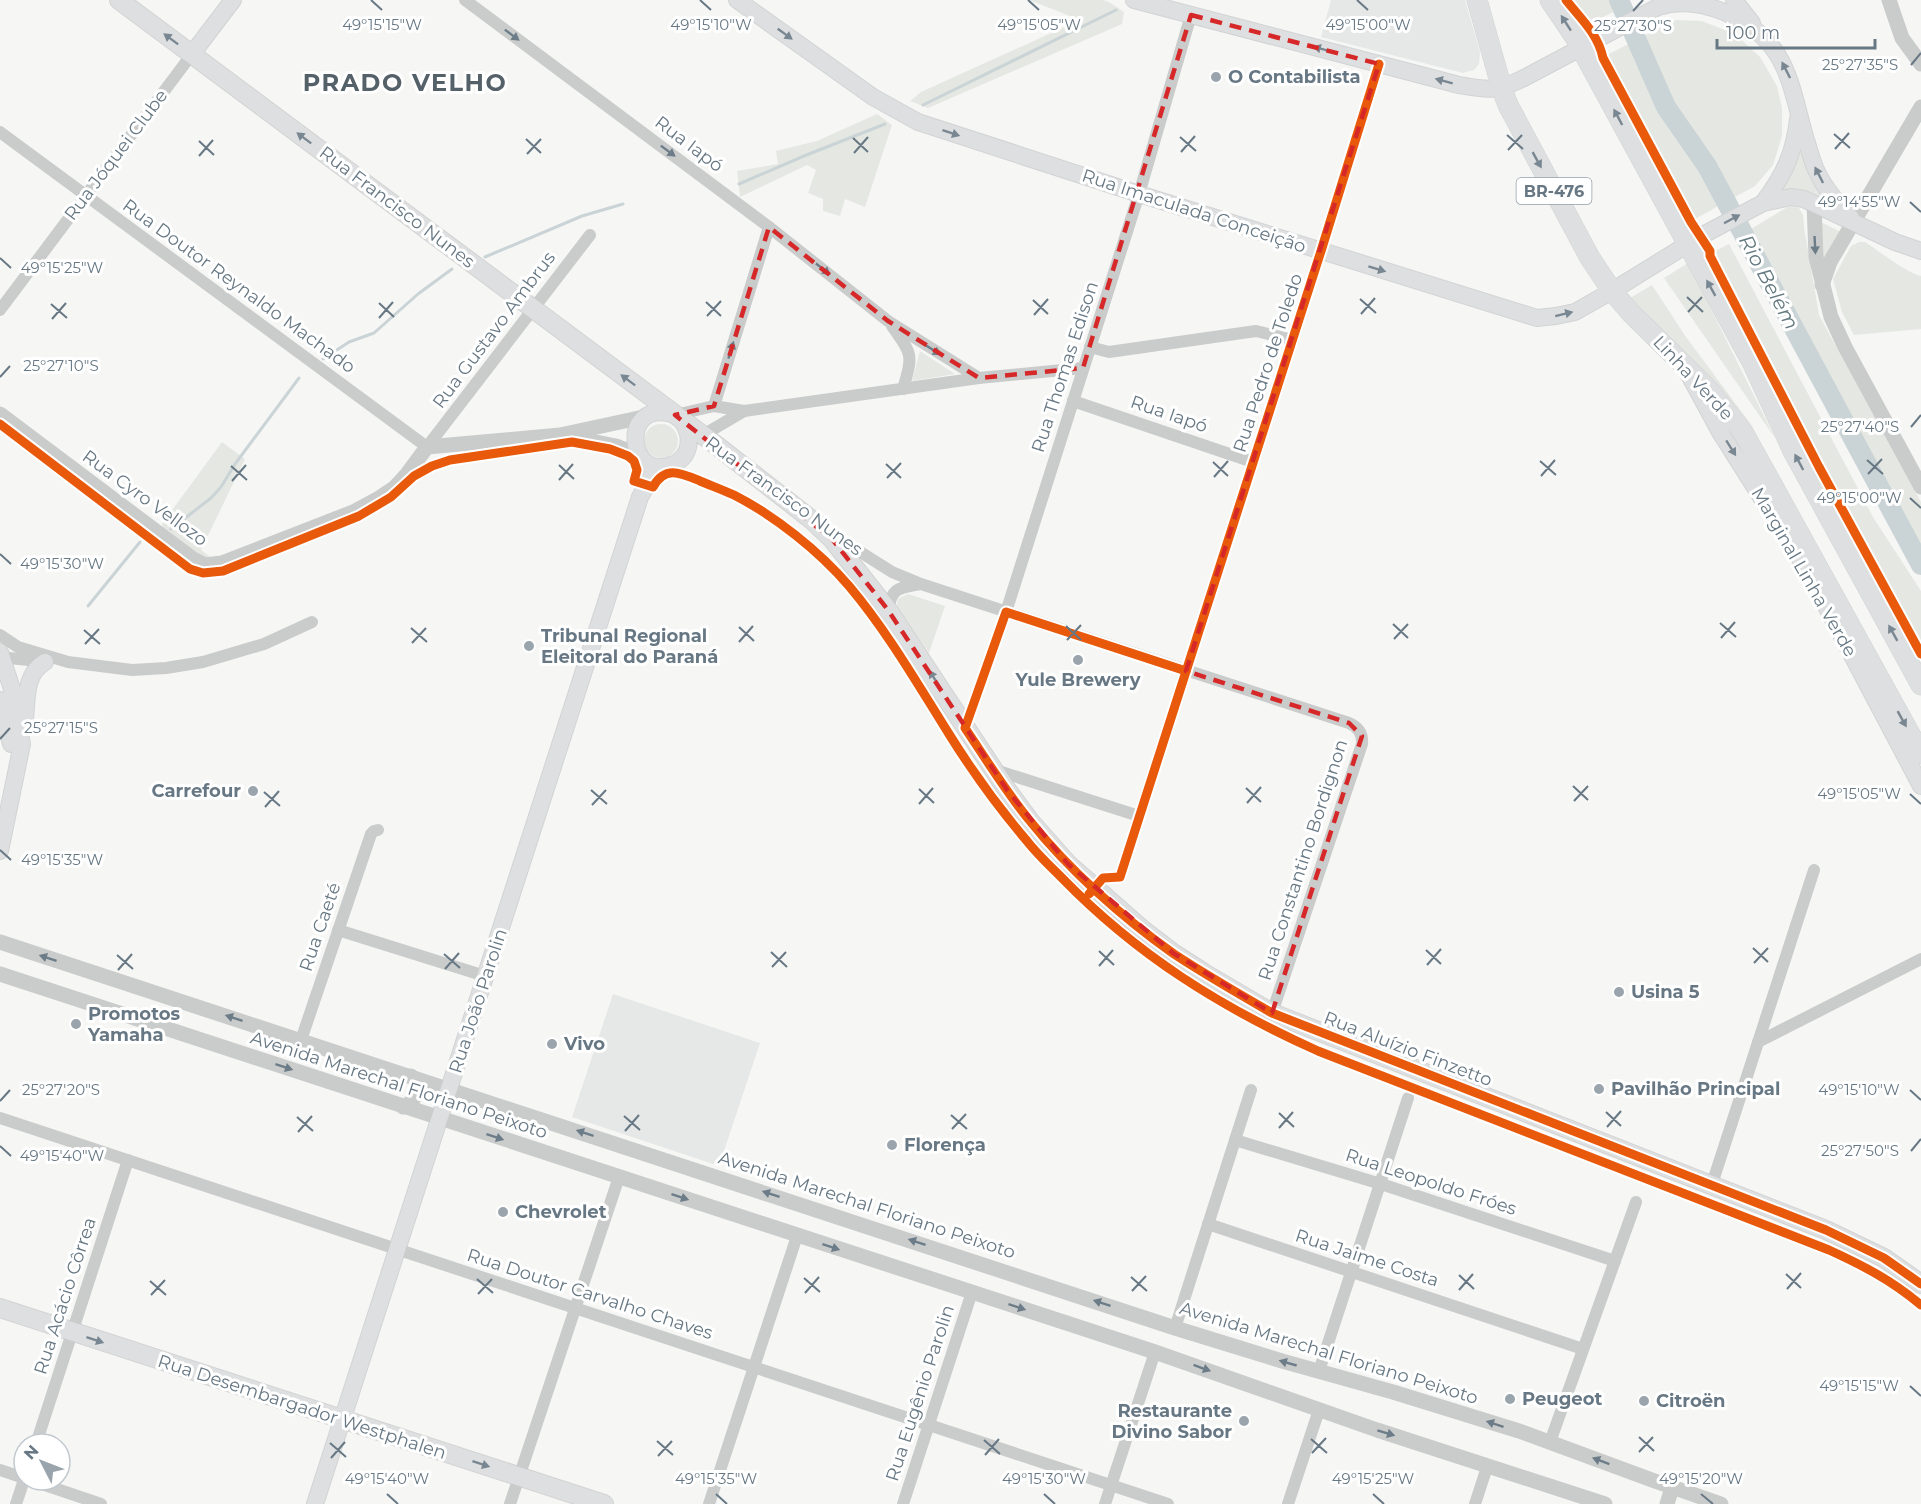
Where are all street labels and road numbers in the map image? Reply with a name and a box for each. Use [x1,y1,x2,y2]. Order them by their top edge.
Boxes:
street label: Rua Jóquei Clube [60,85,172,225]
street label: Rua Iapó [650,111,728,177]
street label: Rua Francisco Nunes [315,141,479,273]
street label: Rua Imaculada Conceição [1079,164,1309,258]
road number: BR-476 [1516,178,1592,204]
street label: Rua Doutor Reynaldo Machado [118,194,360,378]
street label: Rua Gustavo Ambrus [428,247,560,413]
street label: Rua Pedro de Toledo [1229,271,1307,455]
street label: Rua Thomas Edison [1027,279,1103,455]
street label: Linha Verde [1648,331,1738,425]
street label: Rua Iapó [1128,391,1210,437]
street label: Rua Francisco Nunes [701,432,867,561]
street label: Rua Cyro Vellozo [78,445,212,551]
street label: Marginal Linha Verde [1746,483,1862,661]
street label: Rua Constantino Bordignon [1254,737,1352,983]
street label: Rua Caeté [295,880,345,974]
street label: Rua João Parolin [444,926,512,1076]
street label: Rua Aluízio Finzetto [1321,1007,1495,1091]
street label: Avenida Marechal Floriano Peixoto [248,1027,550,1143]
street label: Rua Leopoldo Fróes [1343,1144,1520,1220]
street label: Avenida Marechal Floriano Peixoto [716,1147,1018,1263]
street label: Rua Acácio Côrrea [29,1215,101,1377]
street label: Rua Jaime Costa [1292,1224,1442,1292]
street label: Rua Doutor Carvalho Chaves [464,1244,716,1344]
street label: Avenida Marechal Floriano Peixoto [1177,1297,1481,1409]
street label: Rua Eugênio Parolin [881,1302,959,1484]
street label: Rua Desembargador Westphalen [155,1350,449,1464]

